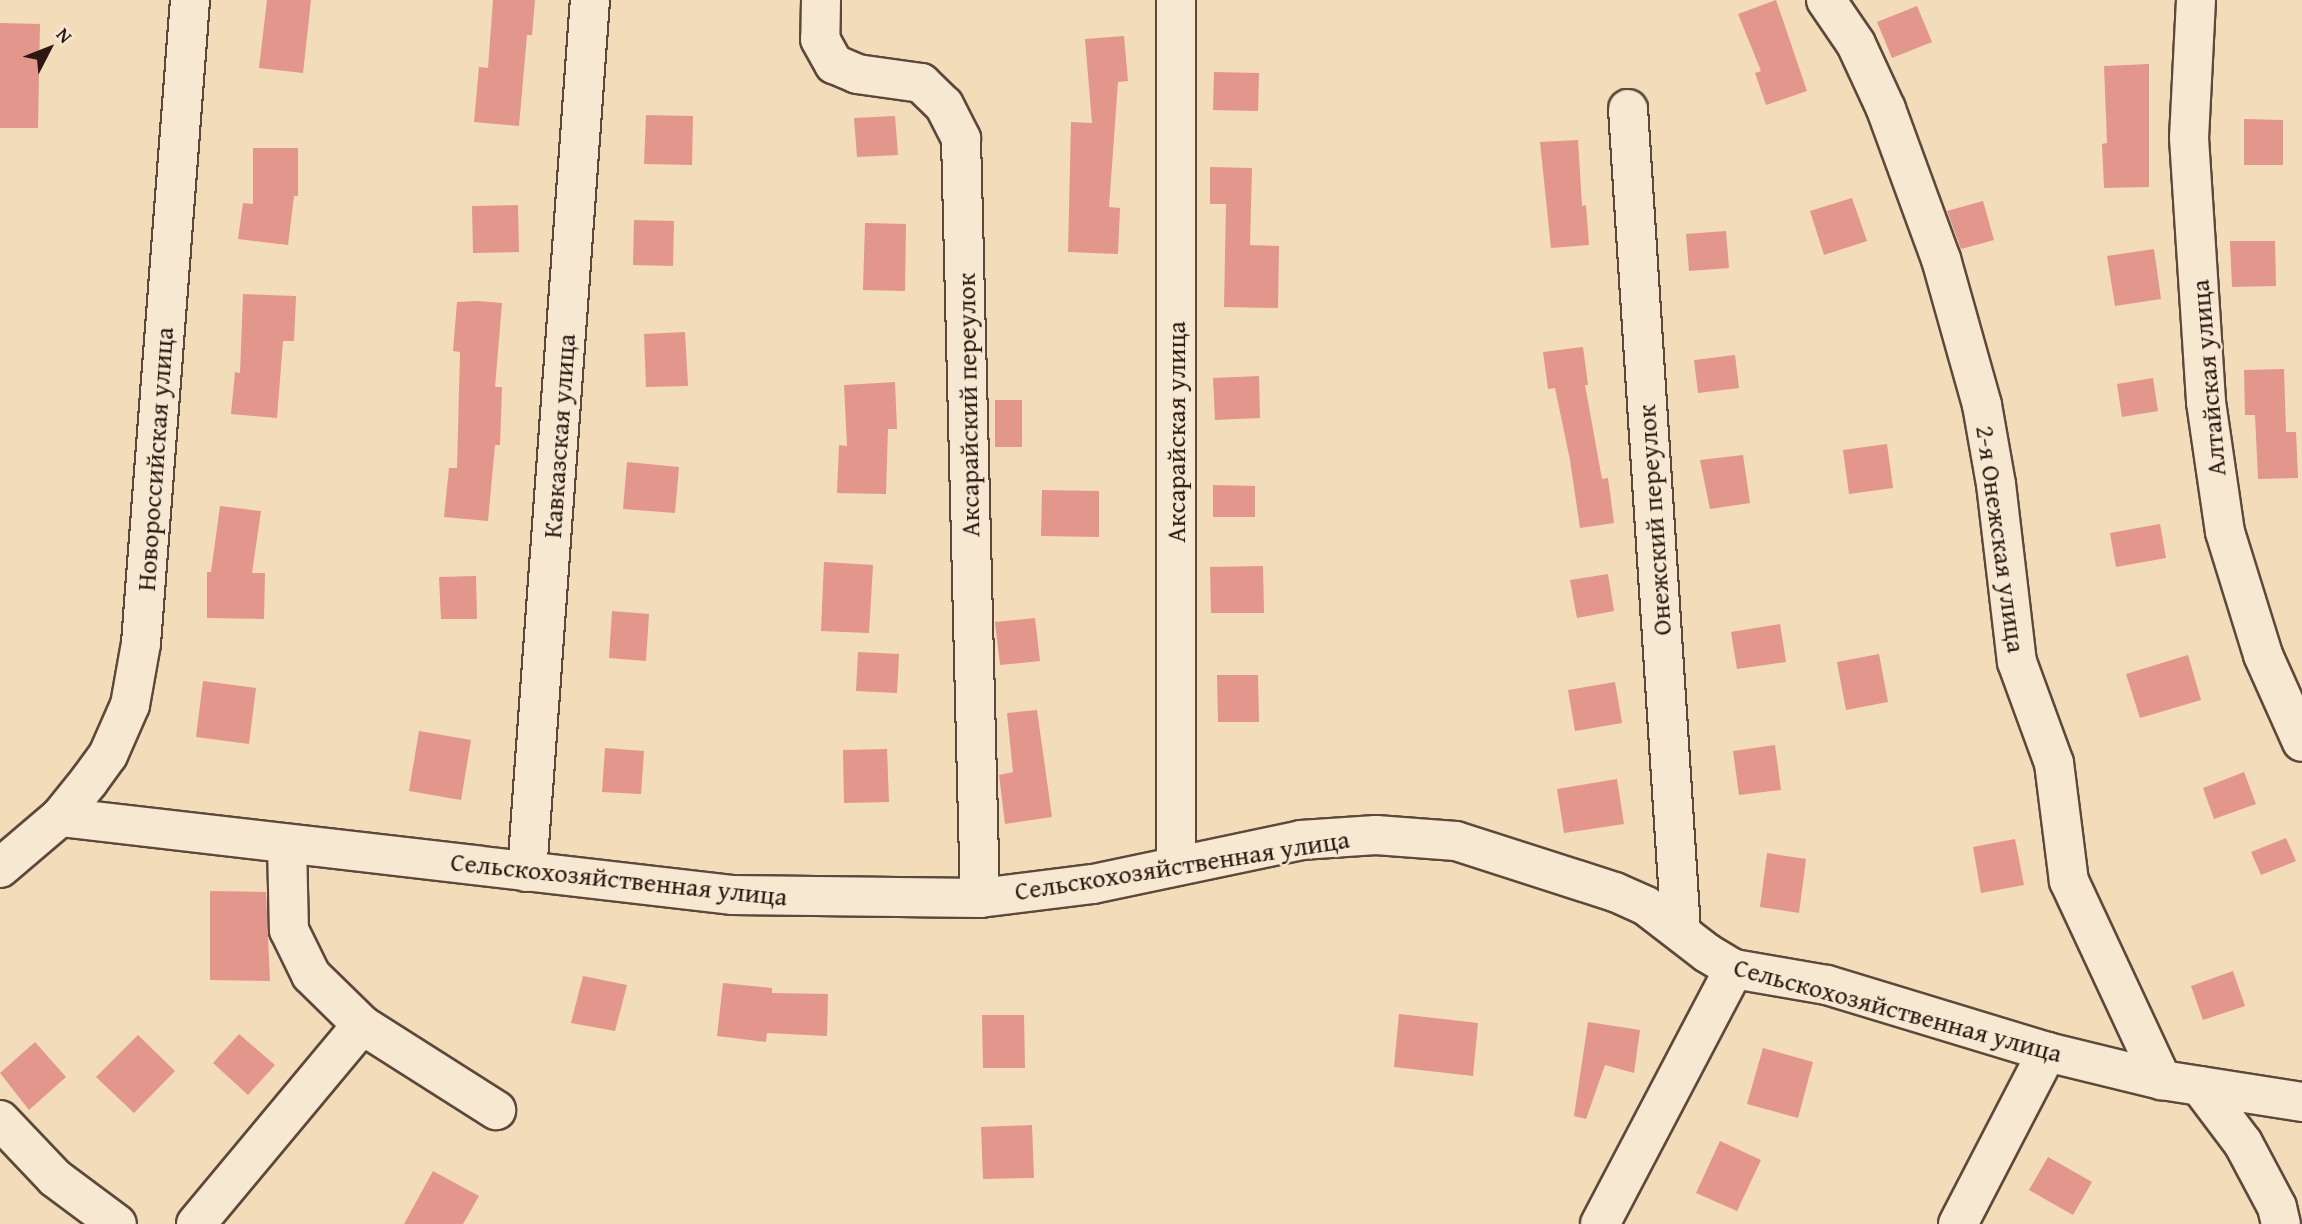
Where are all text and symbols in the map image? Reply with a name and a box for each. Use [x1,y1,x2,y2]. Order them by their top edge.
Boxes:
north arrow [14,14,84,84]
text: N [50,21,79,49]
street label: Аксарайский переулок [950,273,986,537]
street label: Алтайская улица [2184,278,2232,478]
street label: Аксарайская улица [1160,321,1192,543]
street label: Новороссийская улица [130,326,180,592]
street label: Кавказская улица [536,333,582,539]
street label: Онежский переулок [1630,403,1678,637]
street label: 2-я Онежская улица [1970,423,2032,655]
street label: Сельскохозяйственная улица [1012,823,1352,907]
street label: Сельскохозяйственная улица [449,846,789,912]
street label: Сельскохозяйственная улица [1731,951,2065,1069]

